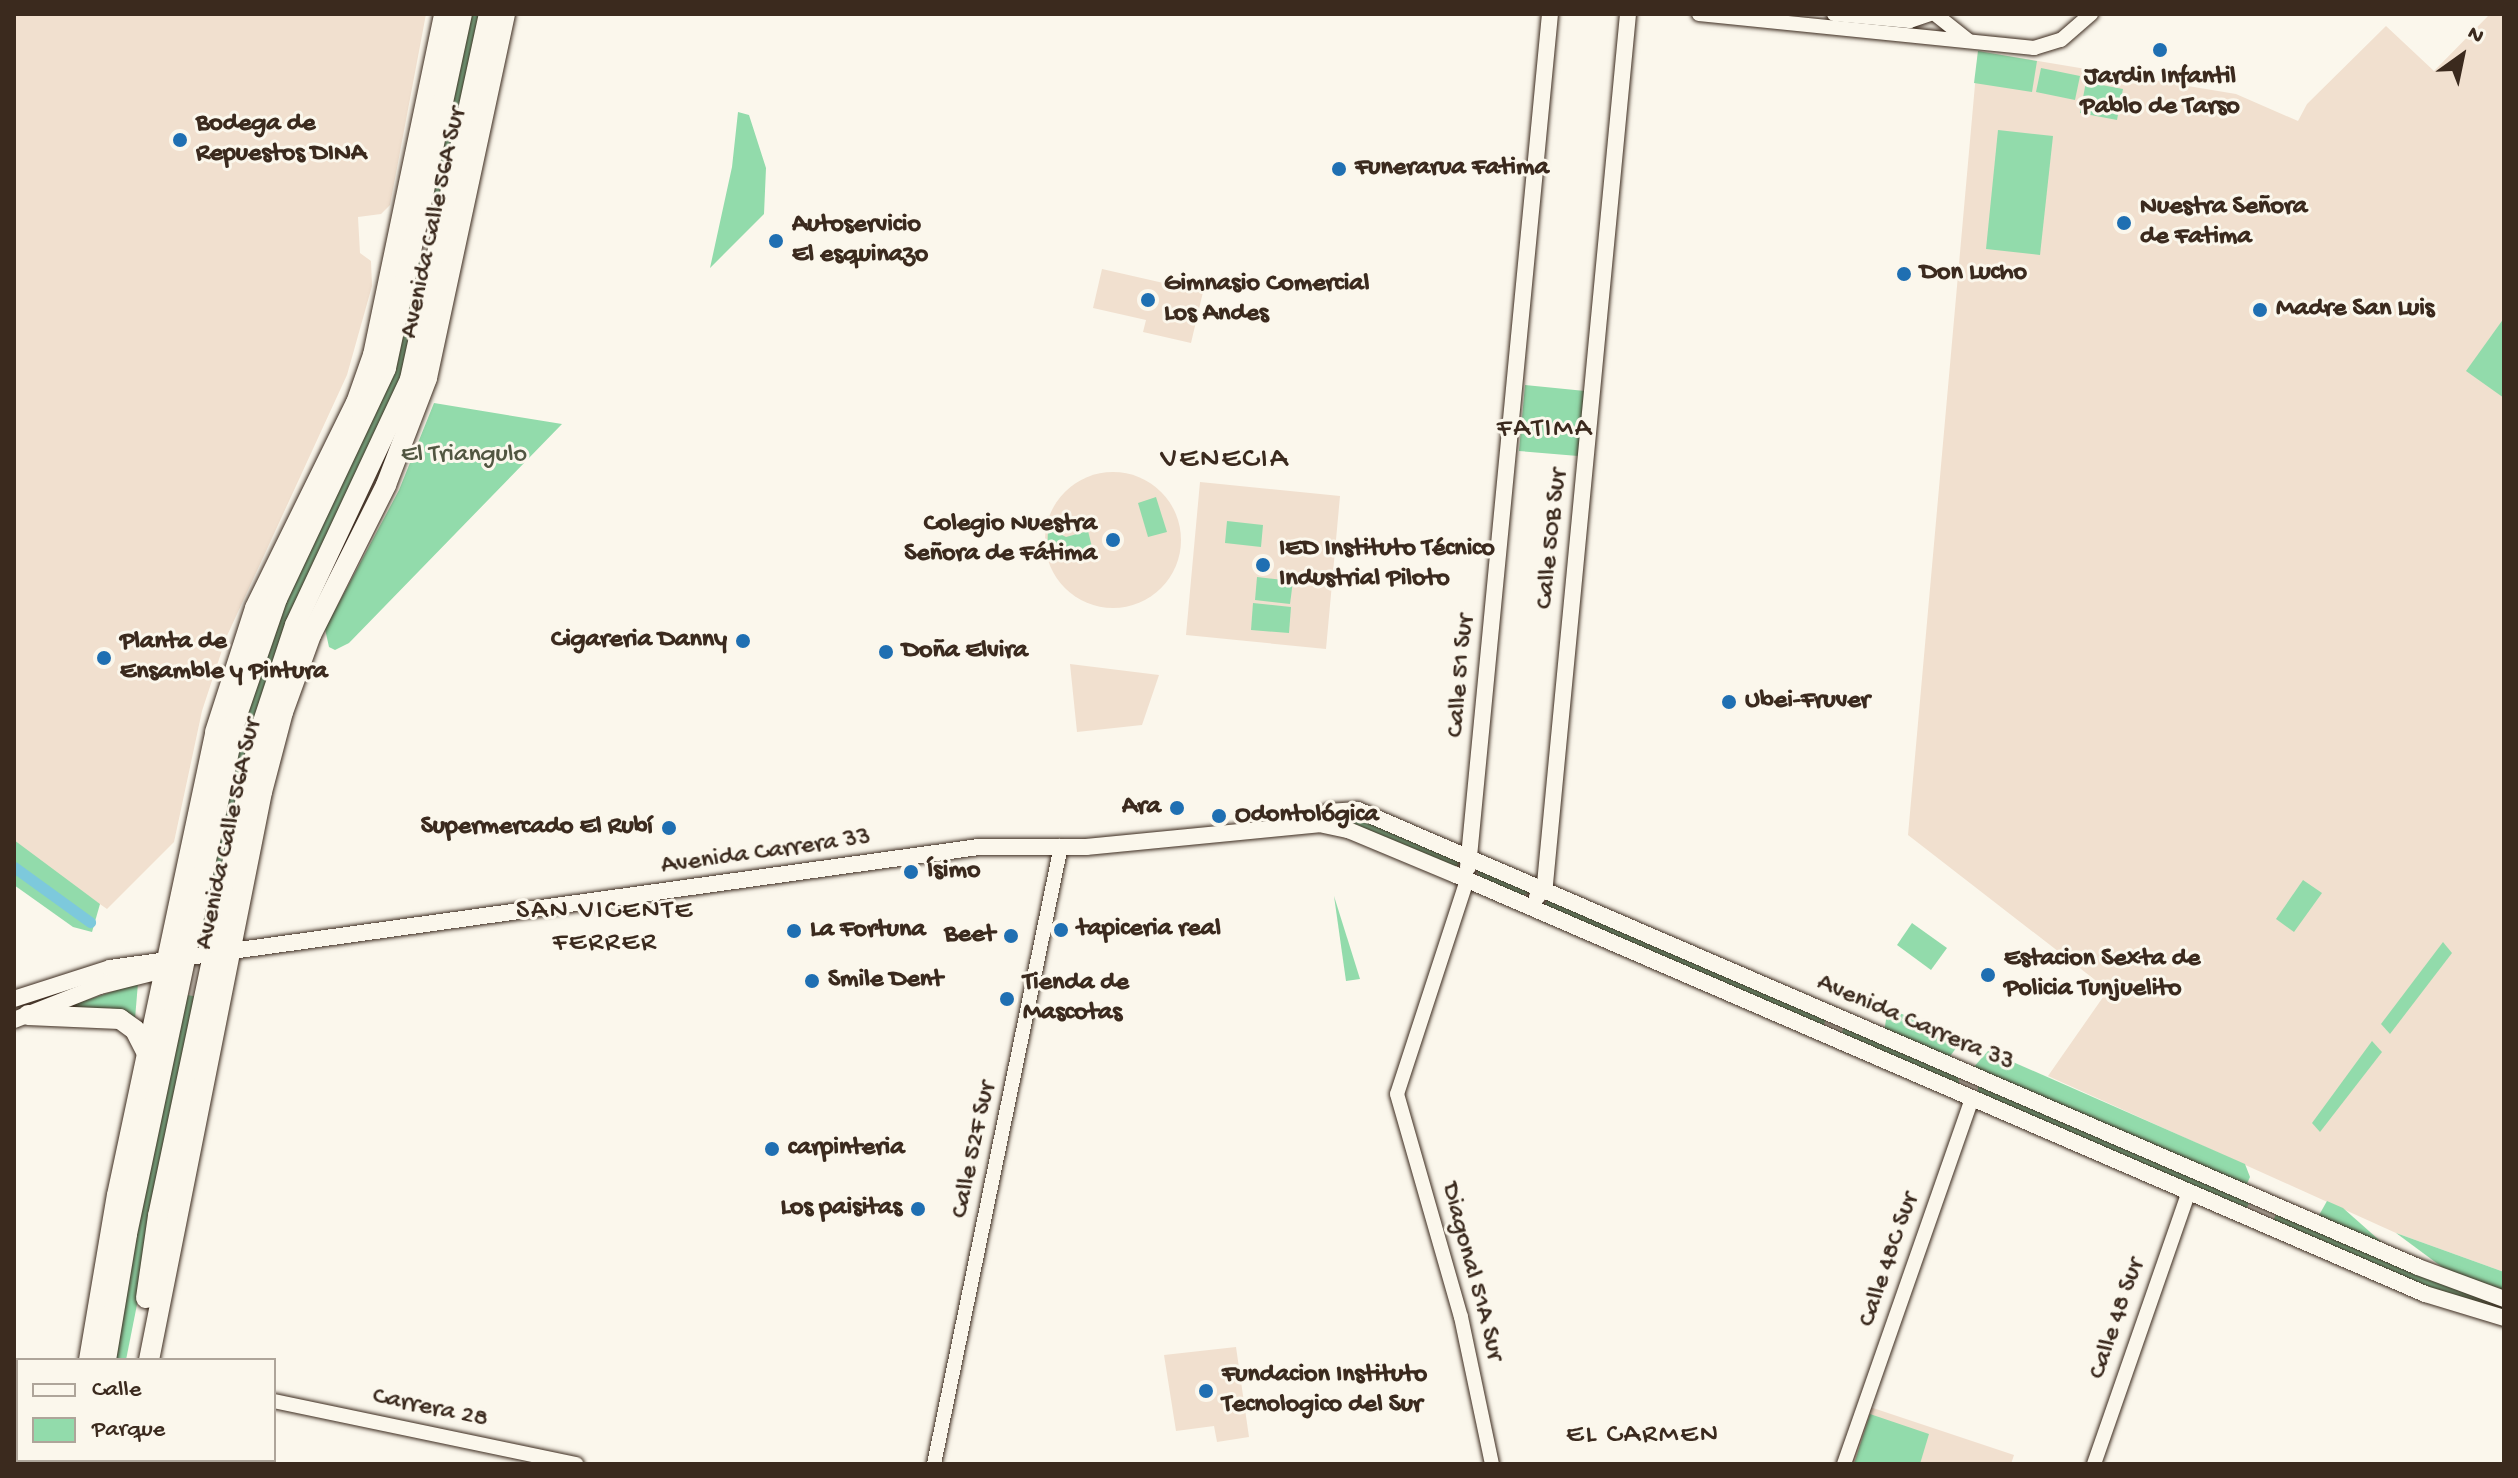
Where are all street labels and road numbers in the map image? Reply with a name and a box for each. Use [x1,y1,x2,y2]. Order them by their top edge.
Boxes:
street label: Avenida Calle 56A Sur [395,105,475,341]
street label: Calle 50B Sur [1530,467,1576,611]
street label: Calle 51 Sur [1441,613,1483,739]
street label: Avenida Calle 56A Sur [190,716,270,952]
street label: Avenida Carrera 33 [659,823,873,883]
street label: Avenida Carrera 33 [1812,968,2018,1080]
street label: Calle 52F Sur [945,1079,1005,1221]
street label: Diagonal 51A Sur [1432,1180,1510,1364]
street label: Calle 48C Sur [1852,1189,1928,1331]
street label: Calle 48 Sur [2083,1254,2153,1384]
street label: Carrera 28 [369,1382,491,1436]

